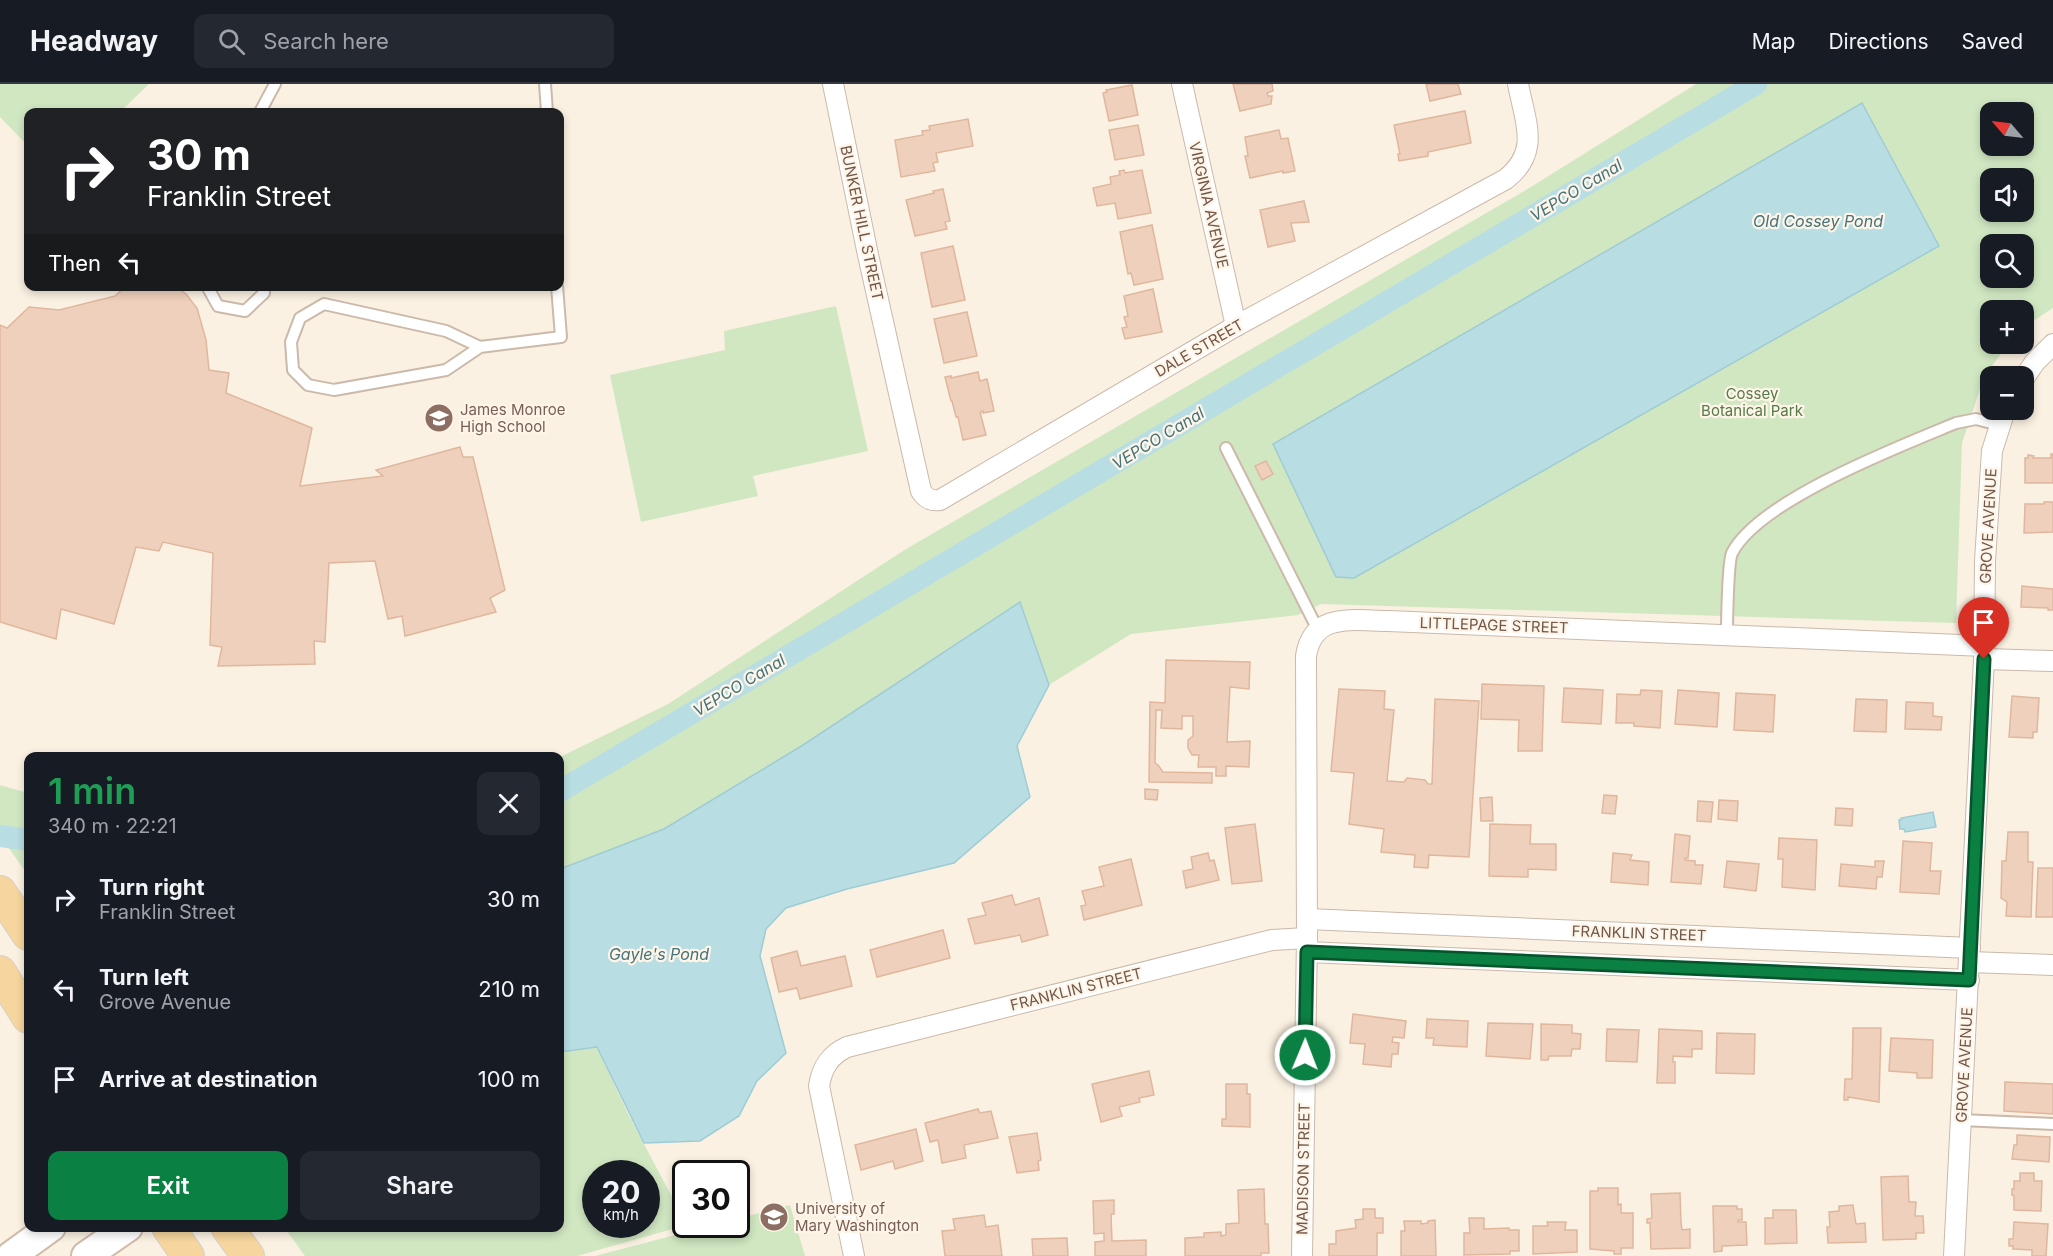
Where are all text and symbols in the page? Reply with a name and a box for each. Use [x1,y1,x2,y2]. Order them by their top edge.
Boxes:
search box [194,14,614,68]
text: Headway [30,24,158,58]
icon: search [215,25,248,58]
text: Search here [263,28,389,54]
text: Map [1752,29,1795,54]
text: Directions [1828,29,1929,54]
text: Saved [1962,29,2023,54]
north arrow [1980,102,2034,156]
map controls [1980,102,2034,420]
text: 30 m [147,129,251,180]
icon: right [48,132,126,210]
street label: VIRGINIA AVENUE [1185,140,1233,270]
street label: BUNKER HILL STREET [836,144,888,302]
water label: VEPCO Canal [1526,155,1626,225]
button: sound [1980,168,2034,222]
text: Franklin Street [147,180,331,213]
water label: Old Cossey Pond [1753,211,1883,231]
button: search [1980,234,2034,288]
icon: left [113,246,146,279]
text: Then [48,250,101,276]
button: + [1980,300,2034,354]
street label: DALE STREET [1151,315,1247,381]
button: − [1980,366,2034,420]
park label: Cossey Botanical Park [1701,384,1804,420]
place label: James Monroe High School [460,400,566,436]
school or university icon: James Monroe High School [423,402,455,434]
water label: VEPCO Canal [1108,403,1208,473]
street label: GROVE AVENUE [1975,468,2001,584]
pin [1958,597,2009,659]
icon: arrive [1967,606,2000,639]
street label: LITTLEPAGE STREET [1419,613,1569,637]
water label: VEPCO Canal [689,650,789,720]
text: 1 min [48,769,136,813]
button: close [477,772,540,835]
text: 340 m · 22:21 [48,814,177,838]
text: Turn right [99,874,205,900]
icon: right [48,883,81,916]
text: 30 m [487,886,540,912]
text: Franklin Street [99,900,235,924]
street label: FRANKLIN STREET [1571,921,1707,945]
water label: Gayle's Pond [609,944,709,964]
street label: FRANKLIN STREET [1008,963,1144,1015]
text: Turn left [99,964,189,990]
icon: left [48,973,81,1006]
text: 210 m [478,976,540,1002]
text: Grove Avenue [99,990,231,1014]
street label: GROVE AVENUE [1951,1007,1977,1123]
position arrow [1273,1023,1337,1087]
icon: arrive [48,1063,81,1096]
text: Arrive at destination [99,1066,318,1092]
text: 100 m [478,1066,540,1092]
street label: MADISON STREET [1292,1103,1314,1235]
button: Exit [48,1151,288,1220]
button: Share [300,1151,540,1220]
speed limit sign: 30 [672,1160,750,1238]
text: 20 [601,1174,641,1210]
place label: University of Mary Washington [795,1199,919,1235]
school or university icon: University of Mary Washington [758,1201,790,1233]
text: km/h [603,1205,639,1224]

